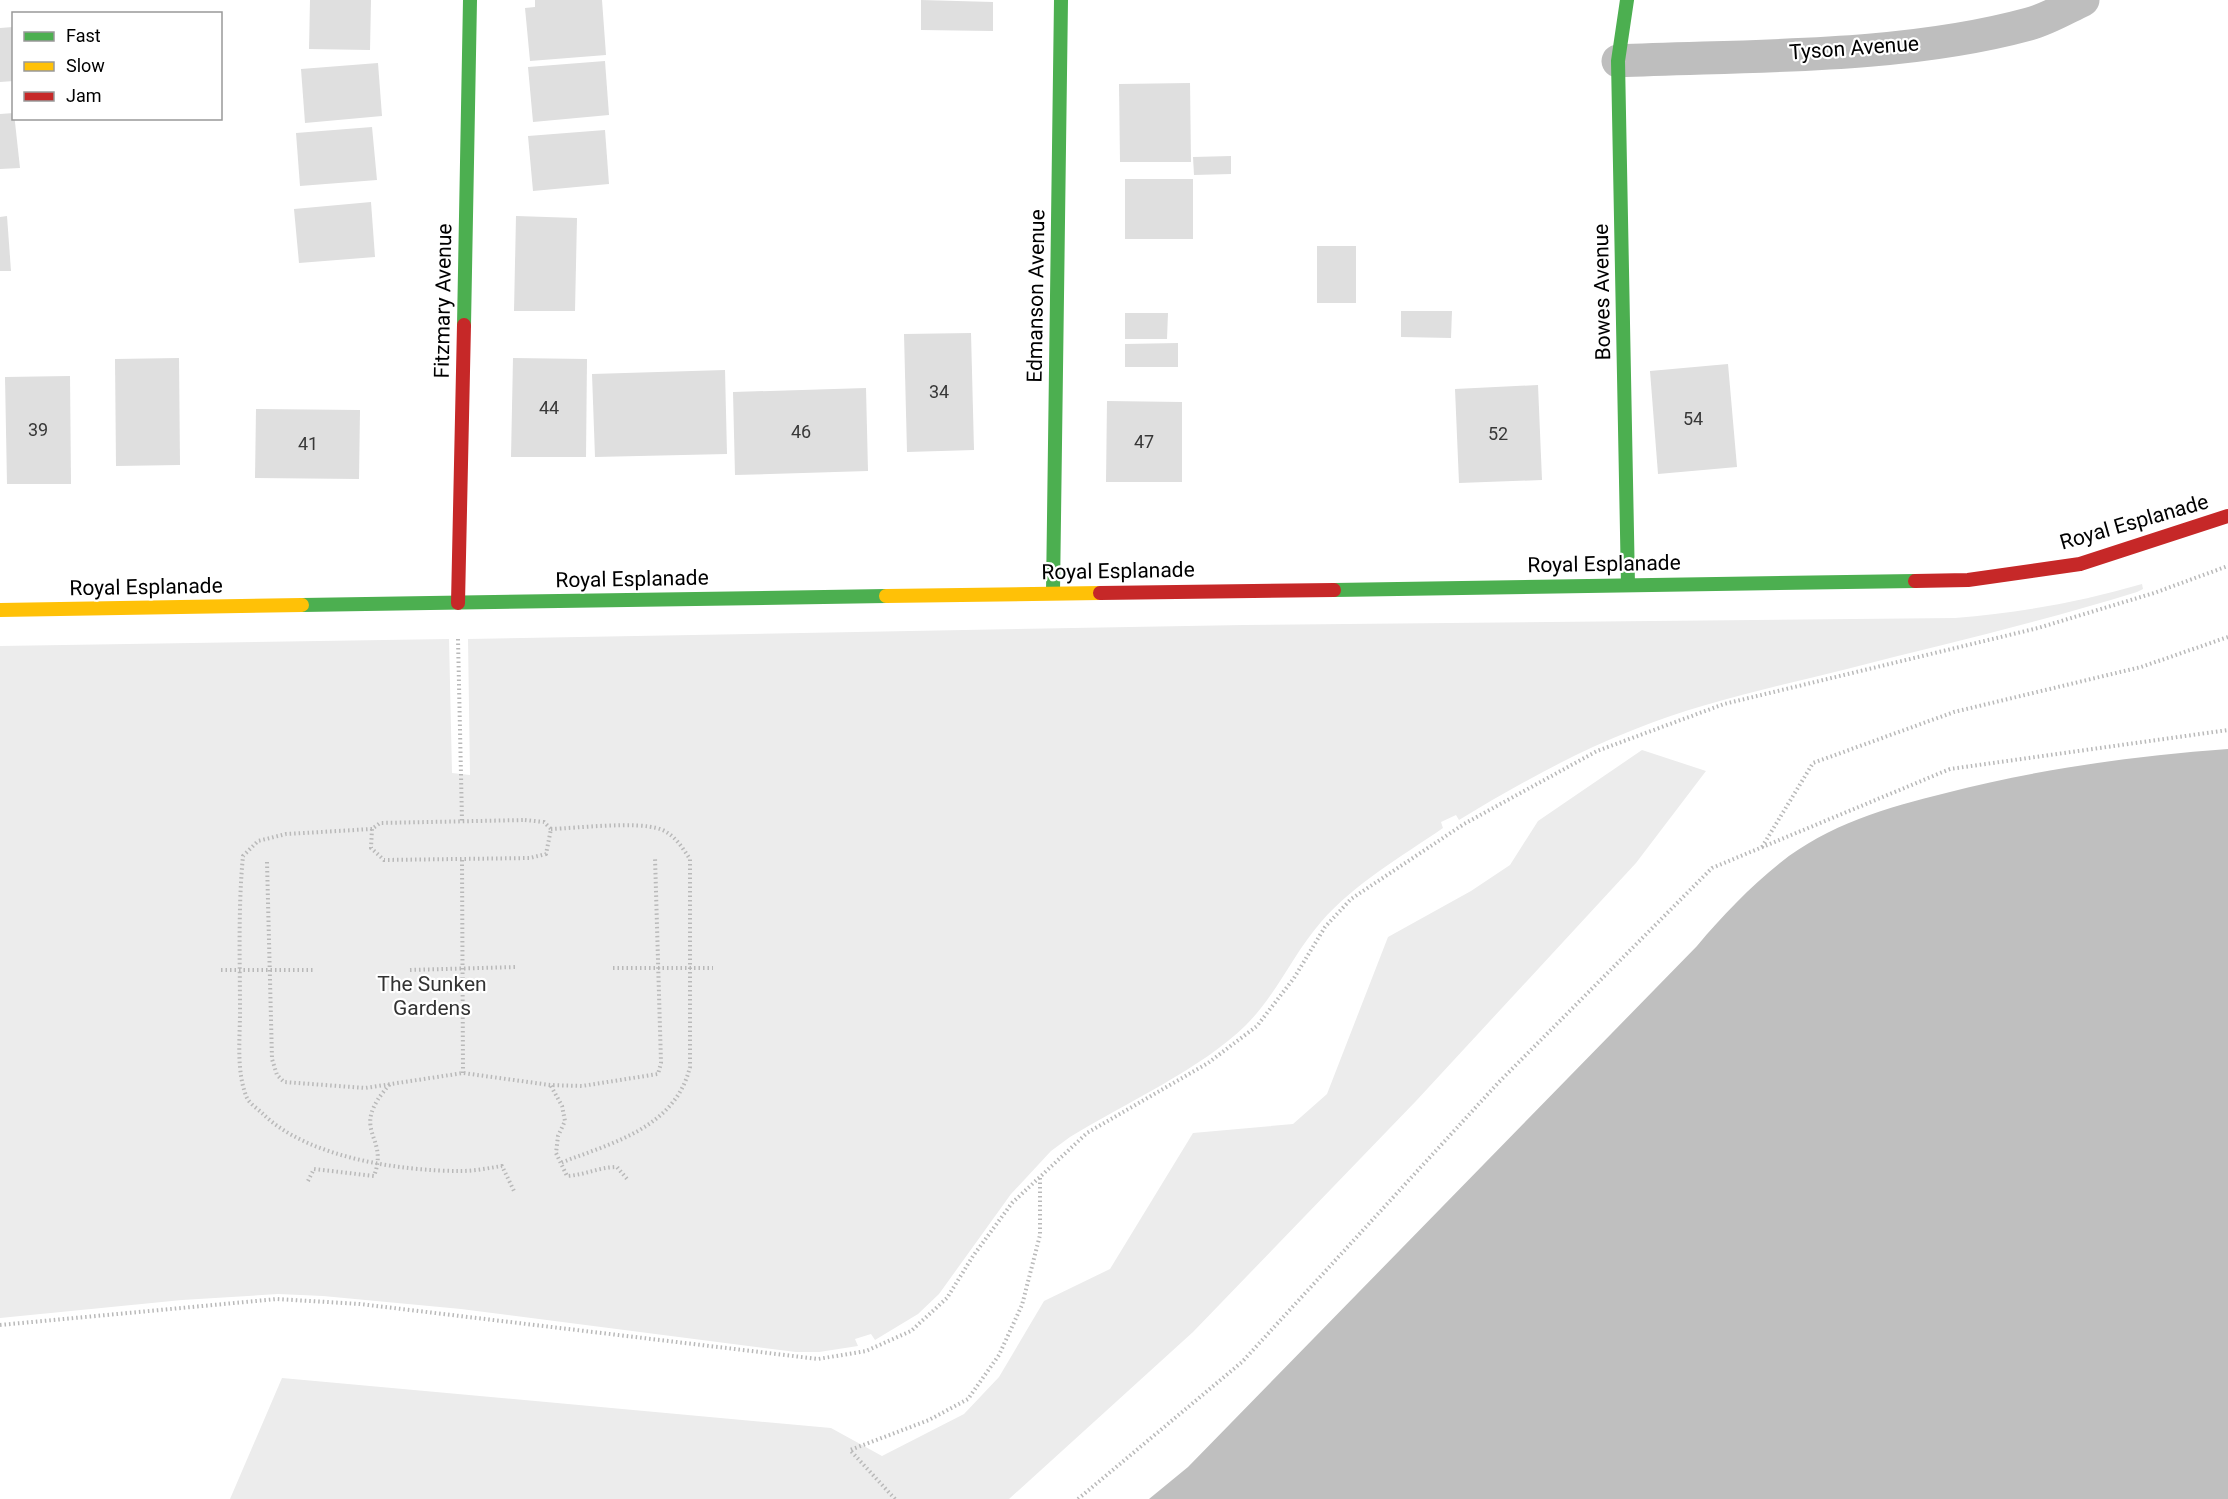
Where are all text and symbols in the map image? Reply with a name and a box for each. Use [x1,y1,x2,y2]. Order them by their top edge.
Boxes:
legend [12,12,222,120]
text: Fast [66,25,101,46]
street label: Tyson Avenue [1788,31,1920,65]
text: Slow [66,55,105,76]
text: Jam [66,85,102,106]
street label: Edmanson Avenue [1022,209,1050,383]
street label: Fitzmary Avenue [430,223,456,379]
street label: Bowes Avenue [1589,223,1615,361]
house number: 34 [929,381,949,402]
house number: 44 [539,397,559,418]
house number: 54 [1683,408,1703,429]
house number: 39 [28,419,48,440]
house number: 46 [791,421,811,442]
house number: 52 [1488,423,1508,444]
house number: 47 [1134,431,1154,452]
house number: 41 [298,433,318,454]
street label: Royal Esplanade [2057,489,2211,555]
street label: Royal Esplanade [1527,551,1681,577]
street label: Royal Esplanade [1041,558,1195,584]
street label: Royal Esplanade [555,566,709,592]
street label: Royal Esplanade [69,574,223,600]
park label: The Sunken Gardens [377,972,487,1020]

